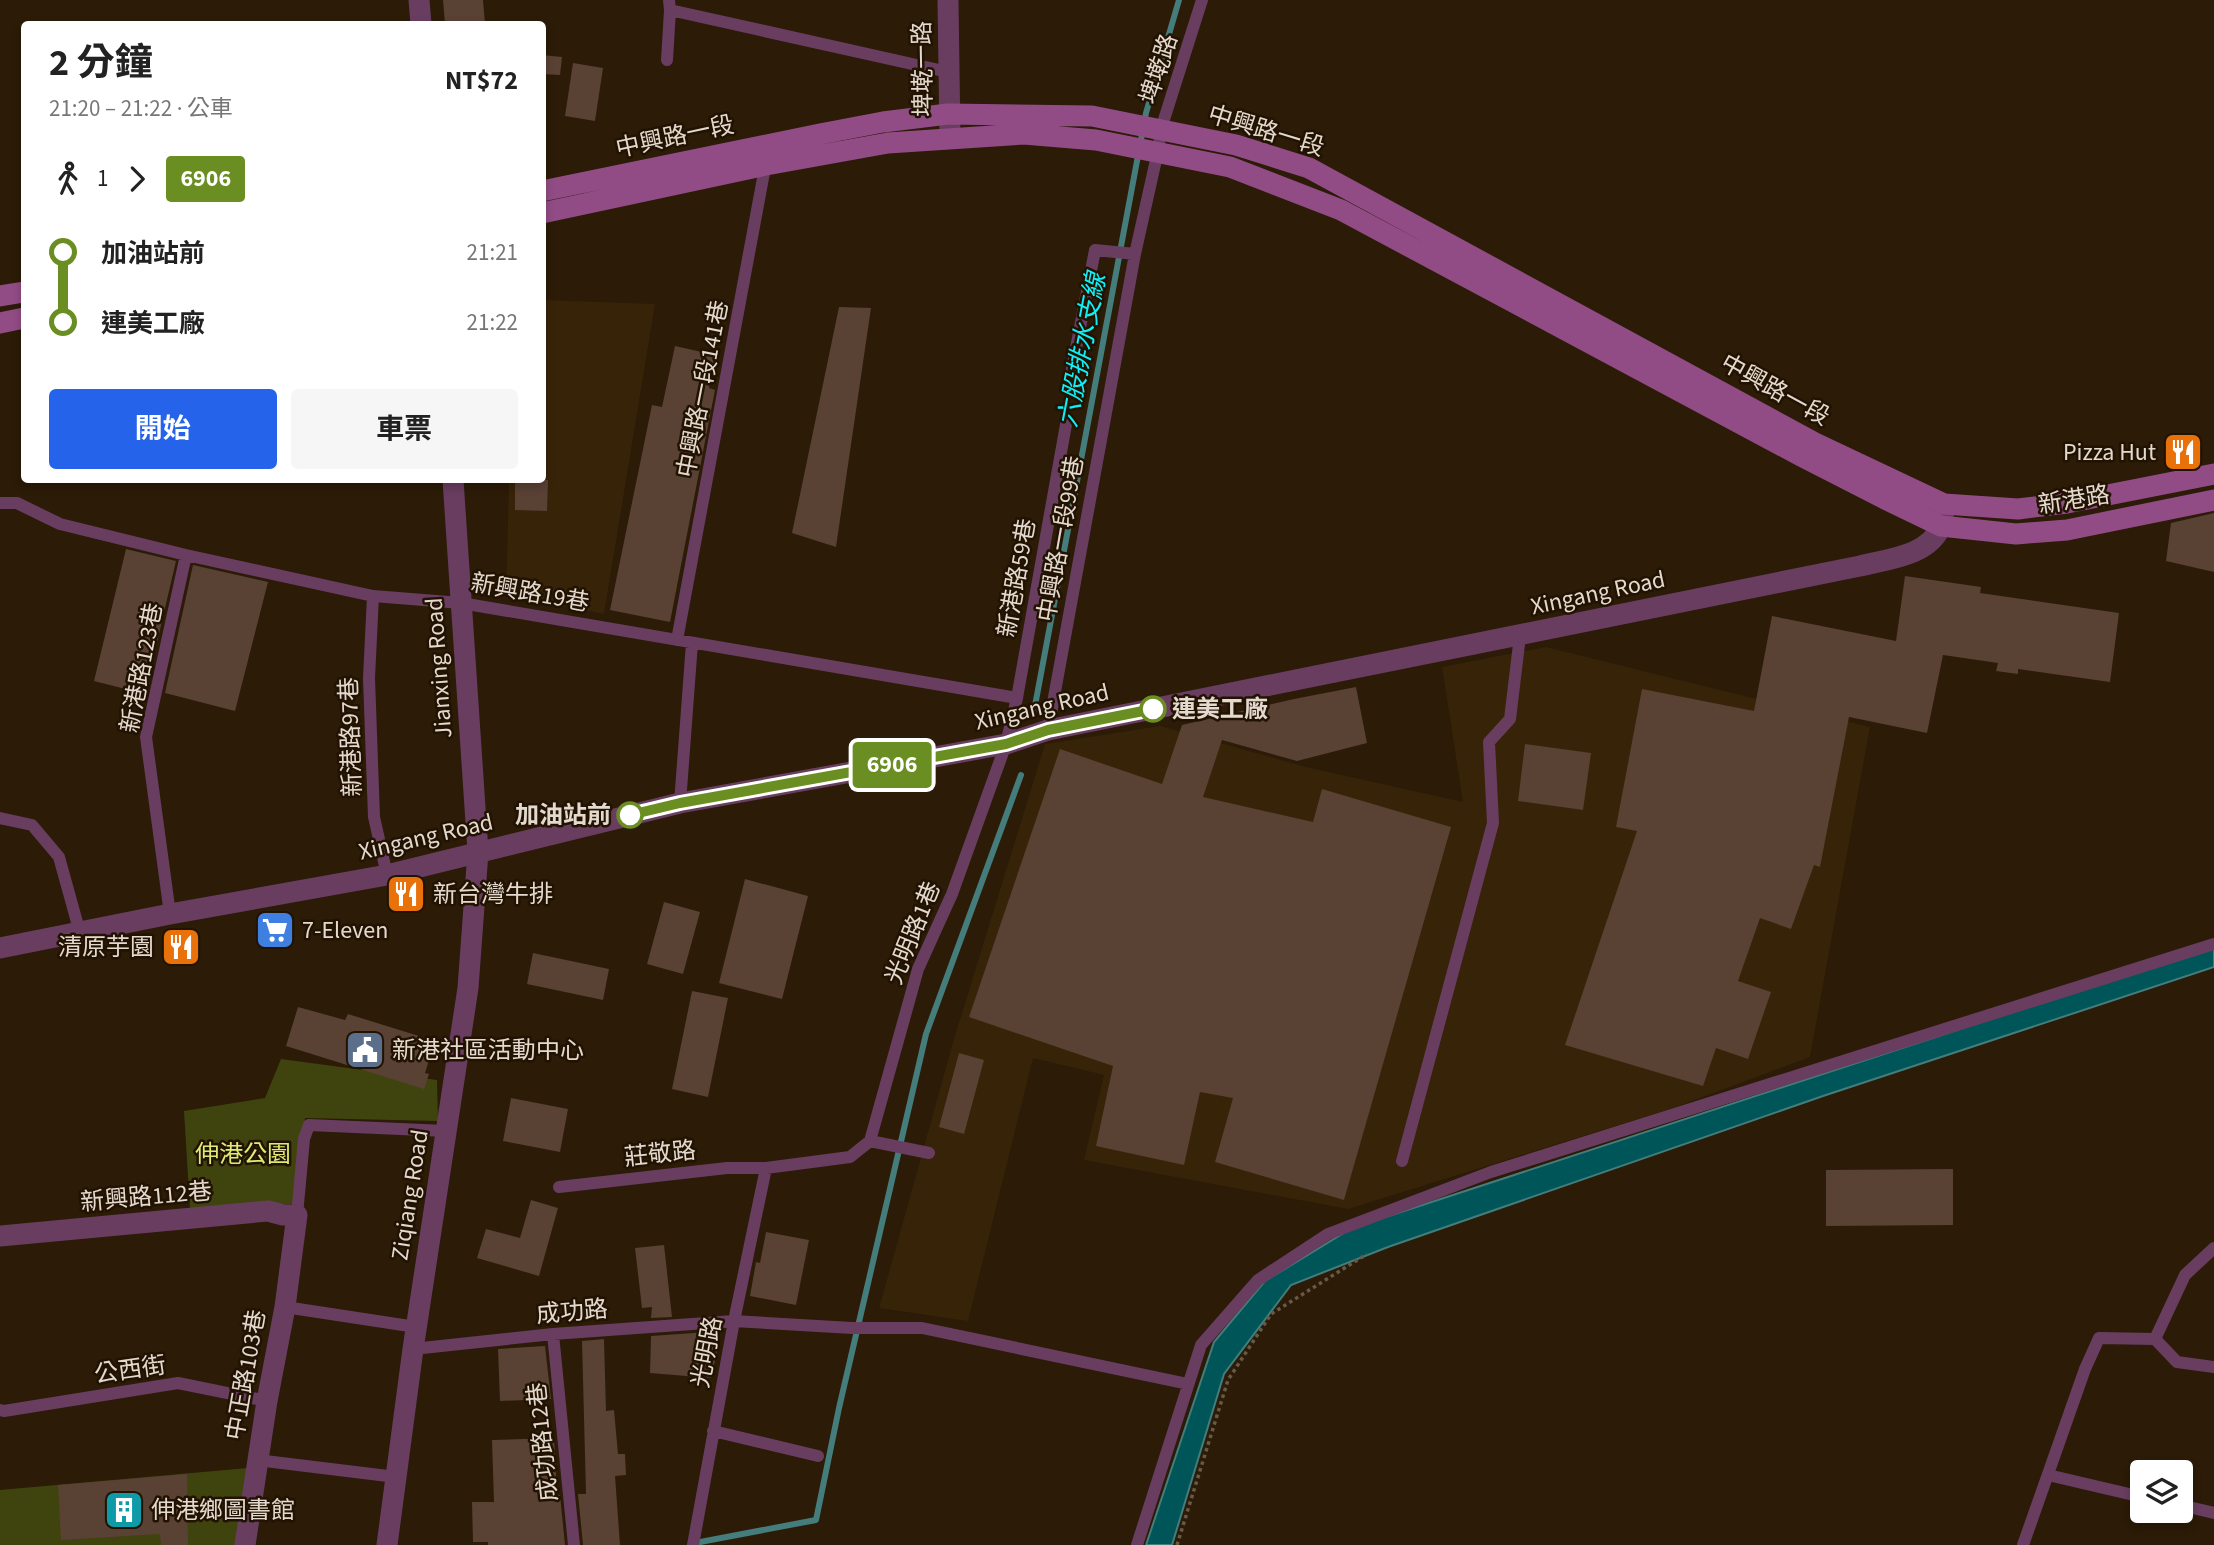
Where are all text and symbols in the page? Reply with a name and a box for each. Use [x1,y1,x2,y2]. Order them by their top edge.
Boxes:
street label: 埤墘一路 [905,21,941,117]
street label: 埤墘路 [1131,29,1187,109]
text: 2 分鐘 [49,36,153,90]
text: NT$72 [445,62,518,99]
text: 21:20 – 21:22 · 公車 [49,92,233,125]
street label: 中興路一段 [1204,97,1328,165]
street label: 中興路一段 [613,107,737,167]
icon: walk [49,160,87,198]
icon: forward [118,160,156,198]
text: 6906 [180,161,231,196]
text: 1 [97,162,108,195]
text: 加油站前 [101,235,205,272]
text: 21:21 [467,236,518,269]
water label: 六股排水支線 [1049,267,1116,430]
street label: 中興路一段141巷 [669,297,737,481]
text: 連美工廠 [101,305,205,342]
text: 21:22 [467,306,518,339]
street label: 中興路一段 [1714,346,1836,434]
button: 開始 [49,389,277,469]
button: 車票 [291,389,518,469]
restaurant icon: Pizza Hut [2162,431,2204,473]
place label: Pizza Hut [2063,435,2156,470]
street label: 中興路一段99巷 [1029,453,1093,625]
street label: 新港路 [2036,477,2112,523]
street label: 新港路59巷 [989,516,1045,640]
street label: Xingang Road [1528,562,1668,624]
street label: 新興路19巷 [468,565,592,621]
street label: Jianxing Road [417,597,461,739]
street label: 新港路123巷 [112,600,172,736]
street label: Xingang Road [971,675,1113,739]
street label: 新港路97巷 [331,676,371,798]
place label: 連美工廠 [1172,692,1268,727]
marker: 連美工廠 [1140,696,1166,722]
line badge: 6906 [843,742,941,788]
text: 6906 [867,747,917,782]
place label: 加油站前 [515,798,611,833]
marker: 加油站前 [617,802,643,828]
street label: Xingang Road [355,805,497,869]
restaurant icon: 新台灣牛排 [385,873,427,915]
street label: 光明路1巷 [877,876,949,990]
place label: 新台灣牛排 [433,877,553,912]
supermarket icon: 7-Eleven [254,909,296,951]
place label: 7-Eleven [302,913,388,948]
restaurant icon: 清原芋園 [160,926,202,968]
place label: 清原芋園 [58,930,154,965]
public building icon: 新港社區活動中心 [344,1029,386,1071]
place label: 新港社區活動中心 [392,1033,584,1068]
street label: Ziqiang Road [382,1127,438,1263]
street label: 莊敬路 [622,1133,698,1175]
park label: 伸港公園 [195,1137,291,1172]
street label: 新興路112巷 [79,1174,213,1220]
street label: 成功路 [535,1291,609,1333]
street label: 中正路103巷 [217,1307,275,1443]
street label: 光明路 [683,1313,731,1391]
street label: 公西街 [92,1348,168,1392]
street label: 成功路12巷 [519,1381,567,1503]
map controls [2130,1460,2193,1523]
button: layers [2130,1460,2193,1523]
building icon: 伸港鄉圖書館 [103,1489,145,1531]
place label: 伸港鄉圖書館 [151,1493,295,1528]

